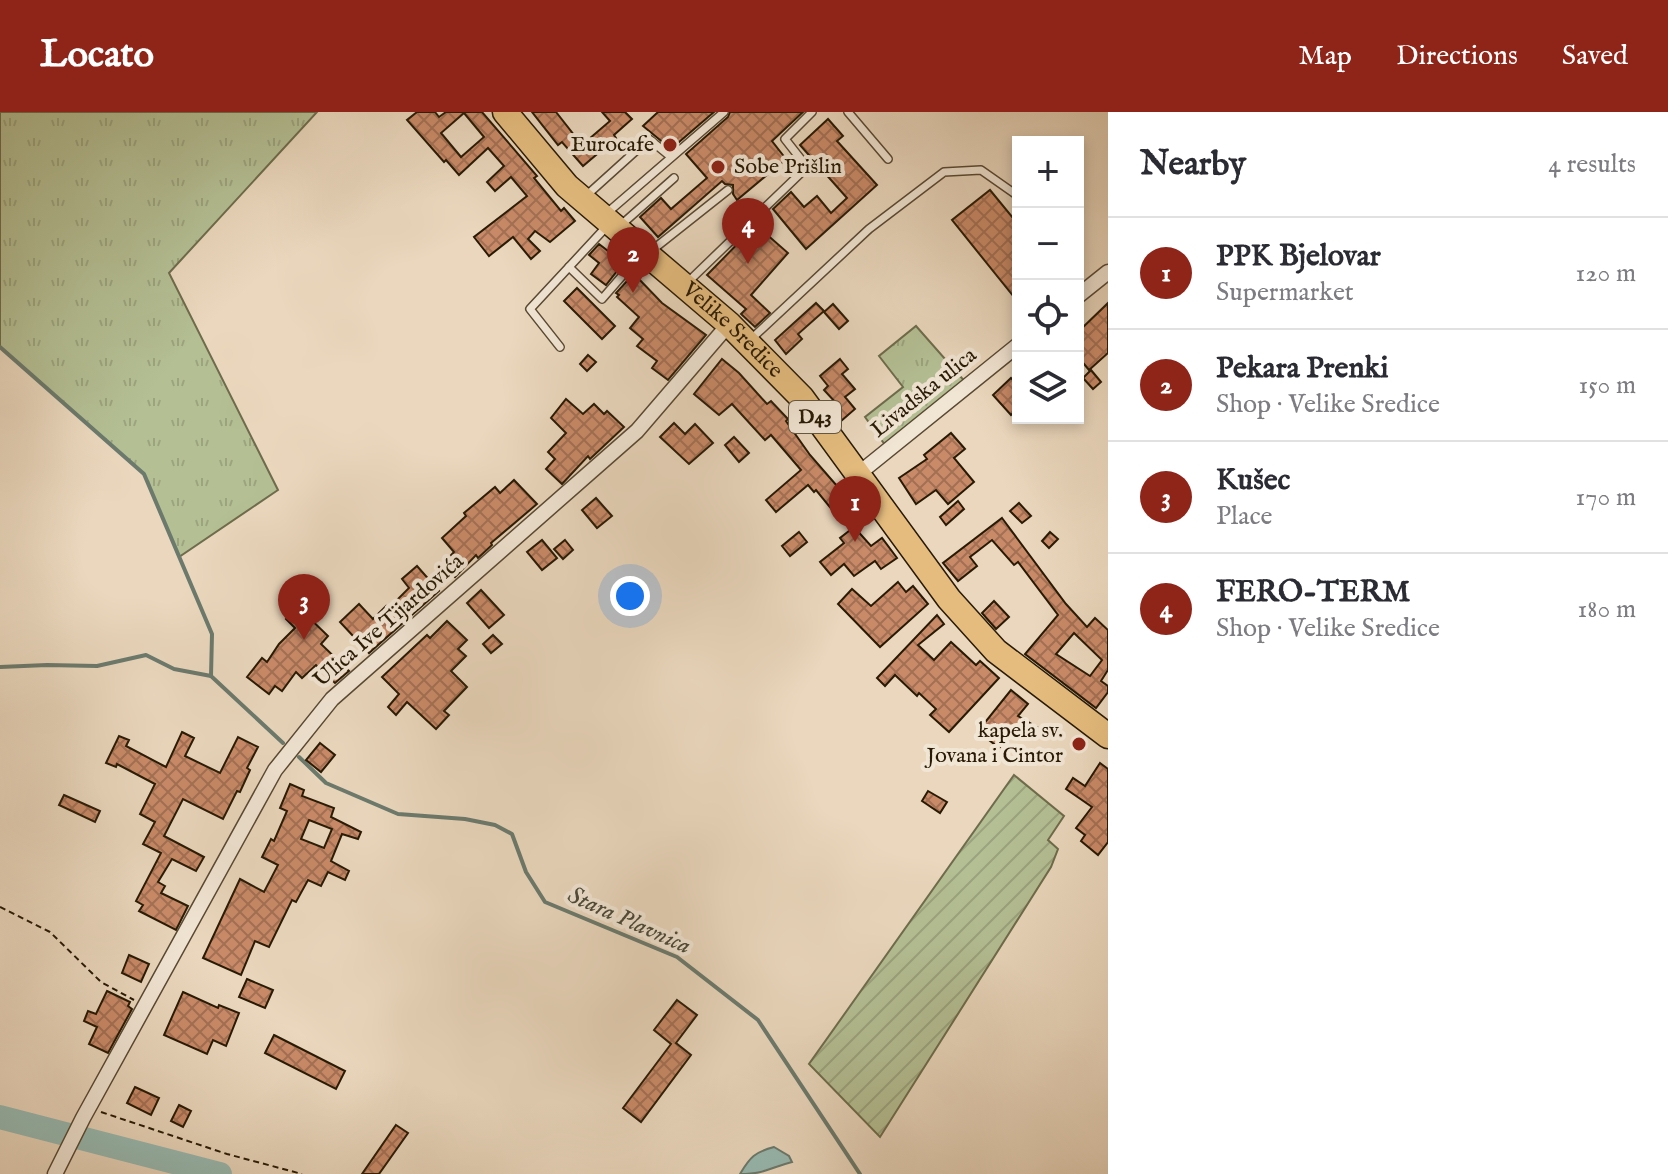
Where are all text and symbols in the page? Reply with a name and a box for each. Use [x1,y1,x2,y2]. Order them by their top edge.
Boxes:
text: Locato [40,32,154,80]
text: Map [1298,39,1352,74]
text: Directions [1396,39,1518,74]
text: Saved [1562,39,1628,74]
place label: Eurocafe [570,131,654,159]
marker: Eurocafe [661,136,679,154]
map controls [1012,136,1084,424]
button: + [1012,136,1084,208]
text: Nearby [1140,143,1246,186]
text: 4 results [1548,148,1636,181]
place label: Sobe Prišlin [734,153,842,181]
marker: Sobe Prišlin [709,158,727,176]
pin: 4 [722,198,774,264]
button: − [1012,208,1084,280]
pin: 2 [607,227,659,293]
text: PPK Bjelovar [1216,238,1381,276]
text: 1 [1161,257,1171,290]
text: 120 m [1576,257,1636,290]
street label: Velike Sredice [675,275,789,384]
text: Supermarket [1216,276,1354,309]
button: locate [1012,280,1084,352]
street label: Livadska ulica [865,341,983,444]
text: Pekara Prenki [1216,350,1388,388]
button: layers [1012,352,1084,424]
text: 2 [1160,369,1172,402]
text: 150 m [1578,369,1636,402]
text: Shop · Velike Sredice [1216,388,1440,421]
road number: D43 [789,401,841,433]
text: Kušec [1216,462,1290,500]
pin: 1 [829,476,881,542]
text: 3 [1161,481,1171,514]
text: 170 m [1576,481,1636,514]
text: Place [1216,500,1272,533]
street label: Ulica Ive Tijardovića [308,548,470,694]
pin: 3 [278,574,330,640]
text: FERO-TERM [1216,574,1410,612]
your location [610,576,650,616]
text: 4 [1160,593,1172,626]
text: 180 m [1578,593,1636,626]
text: Shop · Velike Sredice [1216,612,1440,645]
place label: kapela sv. Jovana i Cintor [924,717,1063,770]
marker: kapela sv. Jovana i Cintor [1070,735,1088,753]
water label: Stara Plavnica [563,880,695,962]

